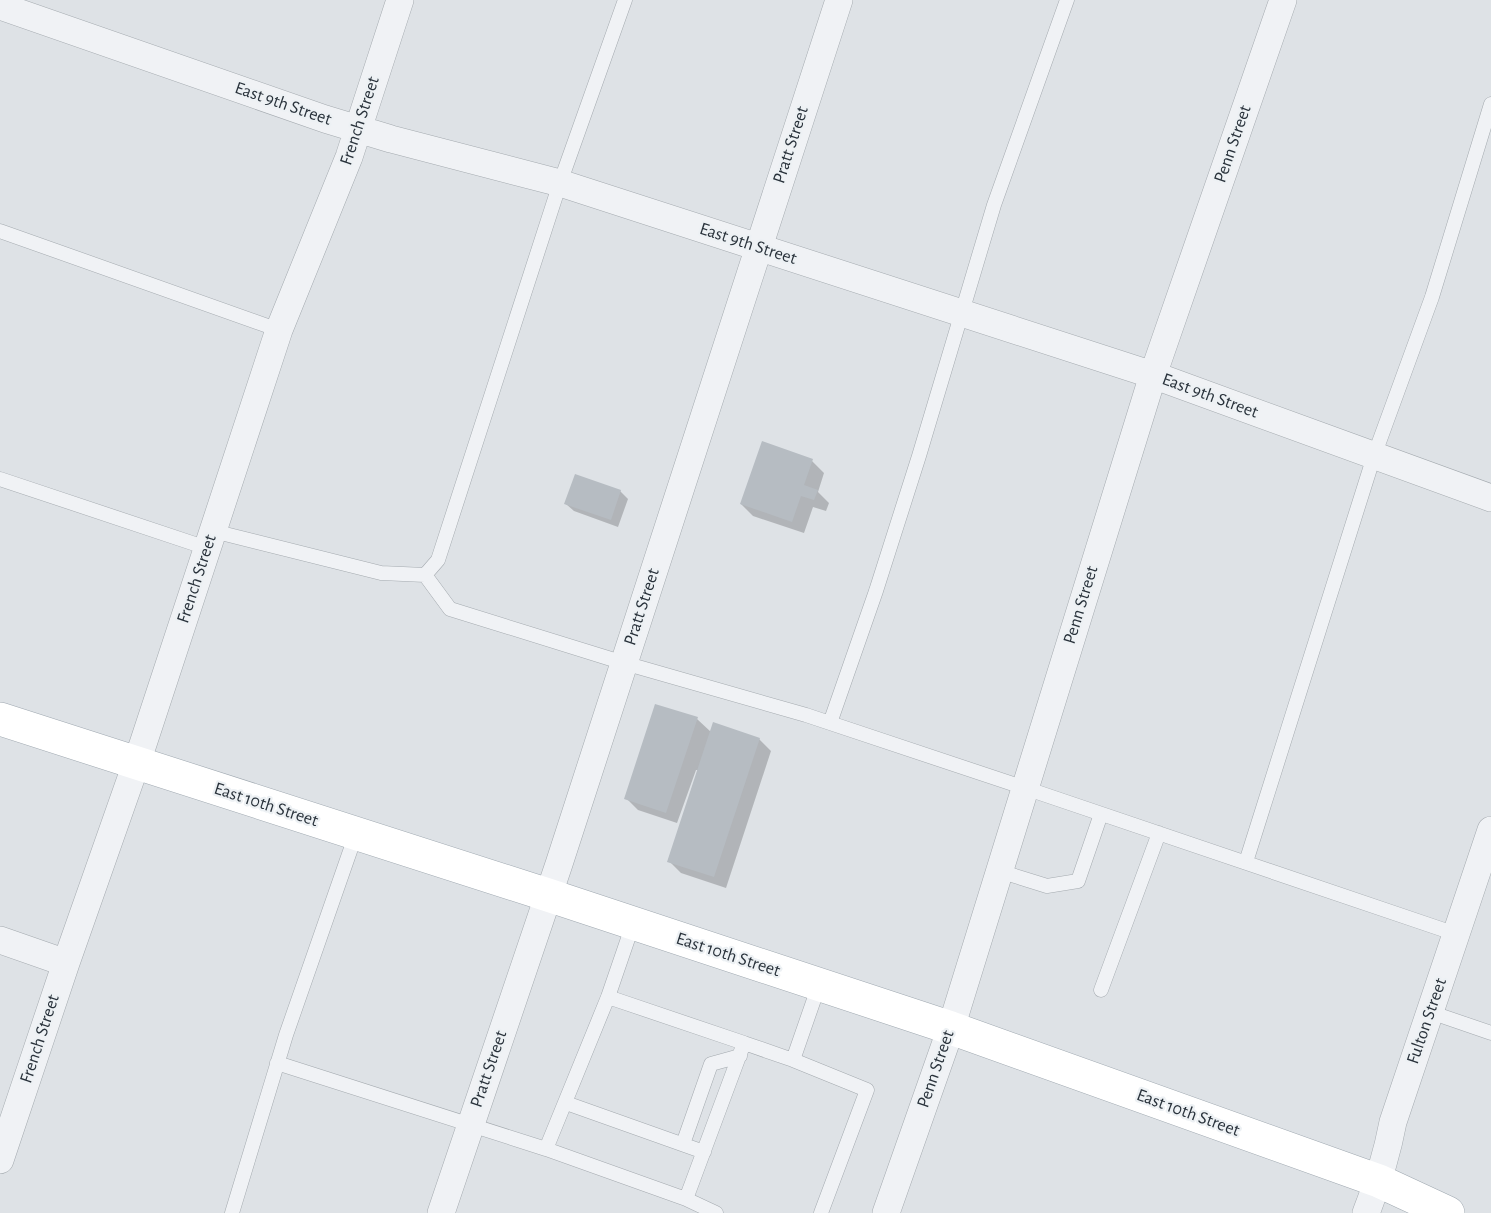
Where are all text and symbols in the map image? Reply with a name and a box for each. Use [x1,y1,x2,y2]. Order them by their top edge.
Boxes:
street label: French Street [337,74,383,168]
street label: East 9th Street [232,79,334,129]
street label: Penn Street [1211,103,1255,185]
street label: Pratt Street [770,104,812,186]
street label: East 9th Street [697,220,799,268]
street label: East 9th Street [1160,370,1261,422]
street label: French Street [174,532,220,626]
street label: Penn Street [1061,564,1101,646]
street label: Pratt Street [621,566,663,648]
street label: East 10th Street [212,780,320,830]
street label: East 10th Street [674,930,782,980]
street label: Fulton Street [1404,976,1450,1066]
street label: French Street [17,992,63,1086]
street label: Pratt Street [467,1028,511,1110]
street label: Penn Street [914,1028,958,1110]
street label: East 10th Street [1134,1086,1242,1140]

